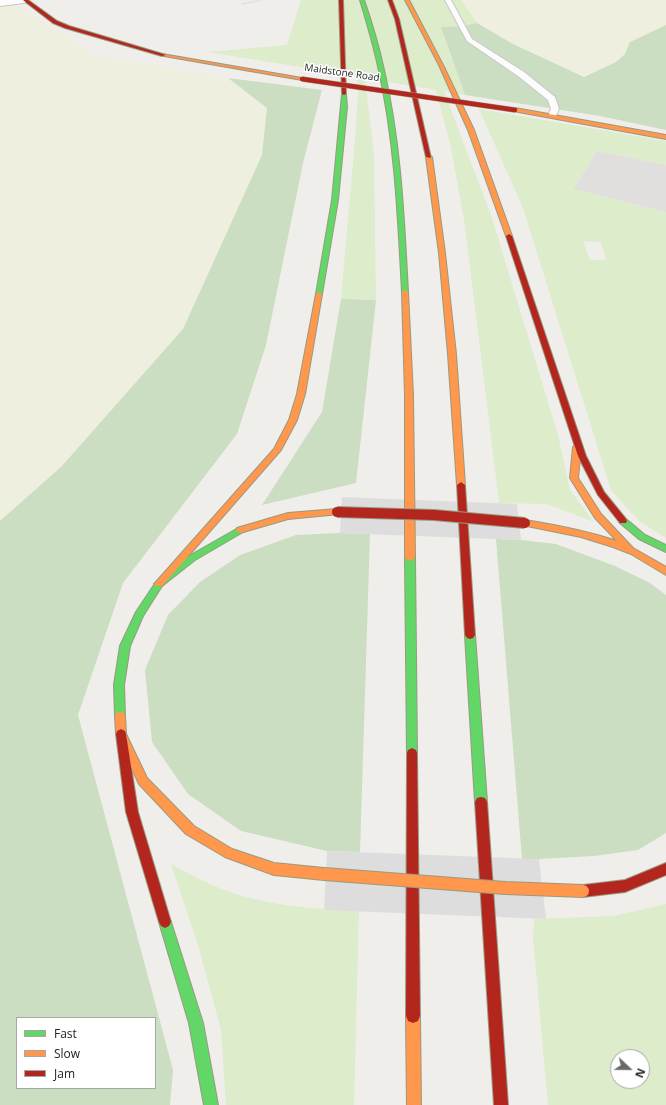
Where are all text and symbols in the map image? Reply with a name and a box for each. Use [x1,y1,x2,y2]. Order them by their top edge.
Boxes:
street label: Maidstone Road [304,62,380,84]
legend [16,1017,156,1089]
text: Fast [54,1025,77,1042]
text: Slow [54,1045,80,1062]
north arrow [610,1049,650,1089]
text: Jam [54,1065,75,1082]
text: N [632,1066,649,1080]

